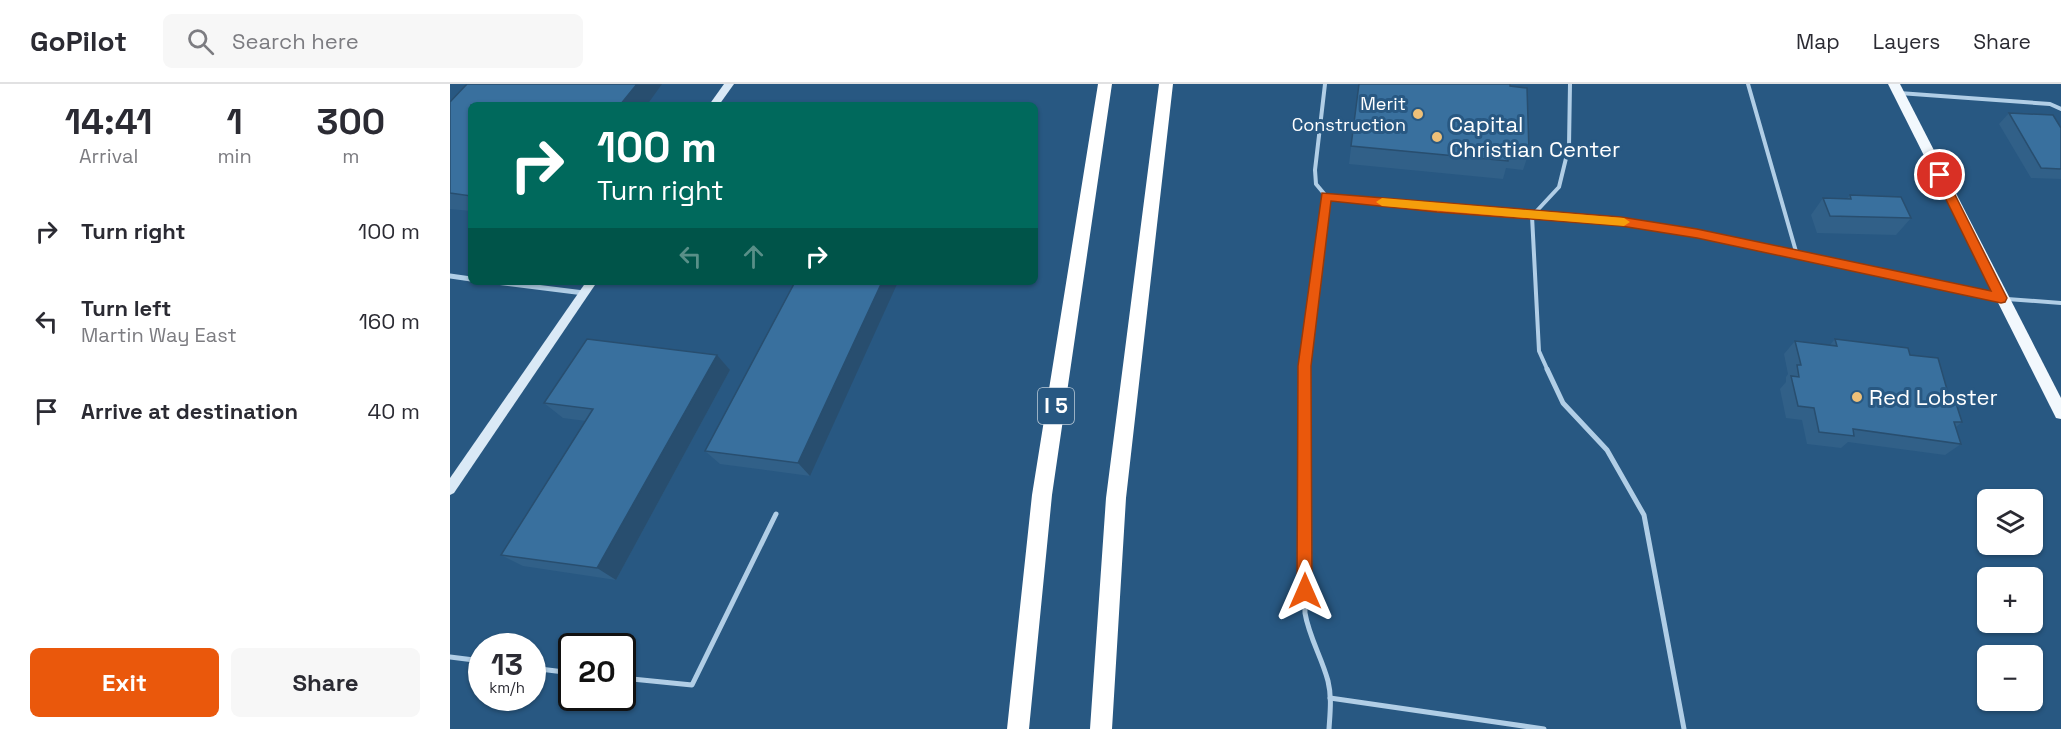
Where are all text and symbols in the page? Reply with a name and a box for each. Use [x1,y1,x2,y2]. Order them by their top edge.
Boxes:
search box [163,14,583,68]
text: GoPilot [30,23,127,59]
icon: search [184,25,217,58]
text: Search here [232,27,359,55]
text: Map [1796,28,1840,55]
text: Layers [1873,28,1940,55]
text: Share [1973,28,2031,55]
place label: Merit Construction [1292,92,1406,136]
text: 14:41 [65,99,153,145]
text: 1 [226,99,243,145]
text: 300 [317,99,385,145]
marker: Merit Construction [1411,107,1425,121]
place label: Capital Christian Center [1449,110,1620,163]
text: 100 m [597,121,717,174]
icon: right [498,126,576,204]
marker: Capital Christian Center [1430,130,1444,144]
text: Arrival [79,143,138,169]
text: min [217,143,252,169]
text: m [342,143,359,169]
pin [1914,149,1965,200]
icon: arrive [1923,158,1956,191]
text: Turn right [597,173,724,208]
icon: right [30,215,63,248]
text: Turn right [81,217,186,245]
text: 100 m [358,217,420,245]
icon: left [674,240,707,273]
icon: ahead [737,240,770,273]
icon: right [800,240,833,273]
text: Turn left [81,294,171,322]
icon: left [30,305,63,338]
text: 160 m [359,307,420,335]
text: Martin Way East [81,322,237,348]
place label: Red Lobster [1869,383,1998,411]
road number: I 5 [1038,388,1074,424]
marker: Red Lobster [1850,390,1864,404]
icon: arrive [30,395,63,428]
text: Arrive at destination [81,397,298,425]
text: 40 m [368,397,420,425]
map controls [1977,489,2043,711]
button: layers [1977,489,2043,555]
position arrow [1273,559,1337,623]
button: + [1977,567,2043,633]
speed limit sign: 20 [558,633,636,711]
text: 13 [491,645,523,684]
button: − [1977,645,2043,711]
button: Exit [30,648,219,717]
button: Share [231,648,420,717]
text: km/h [489,678,525,697]

